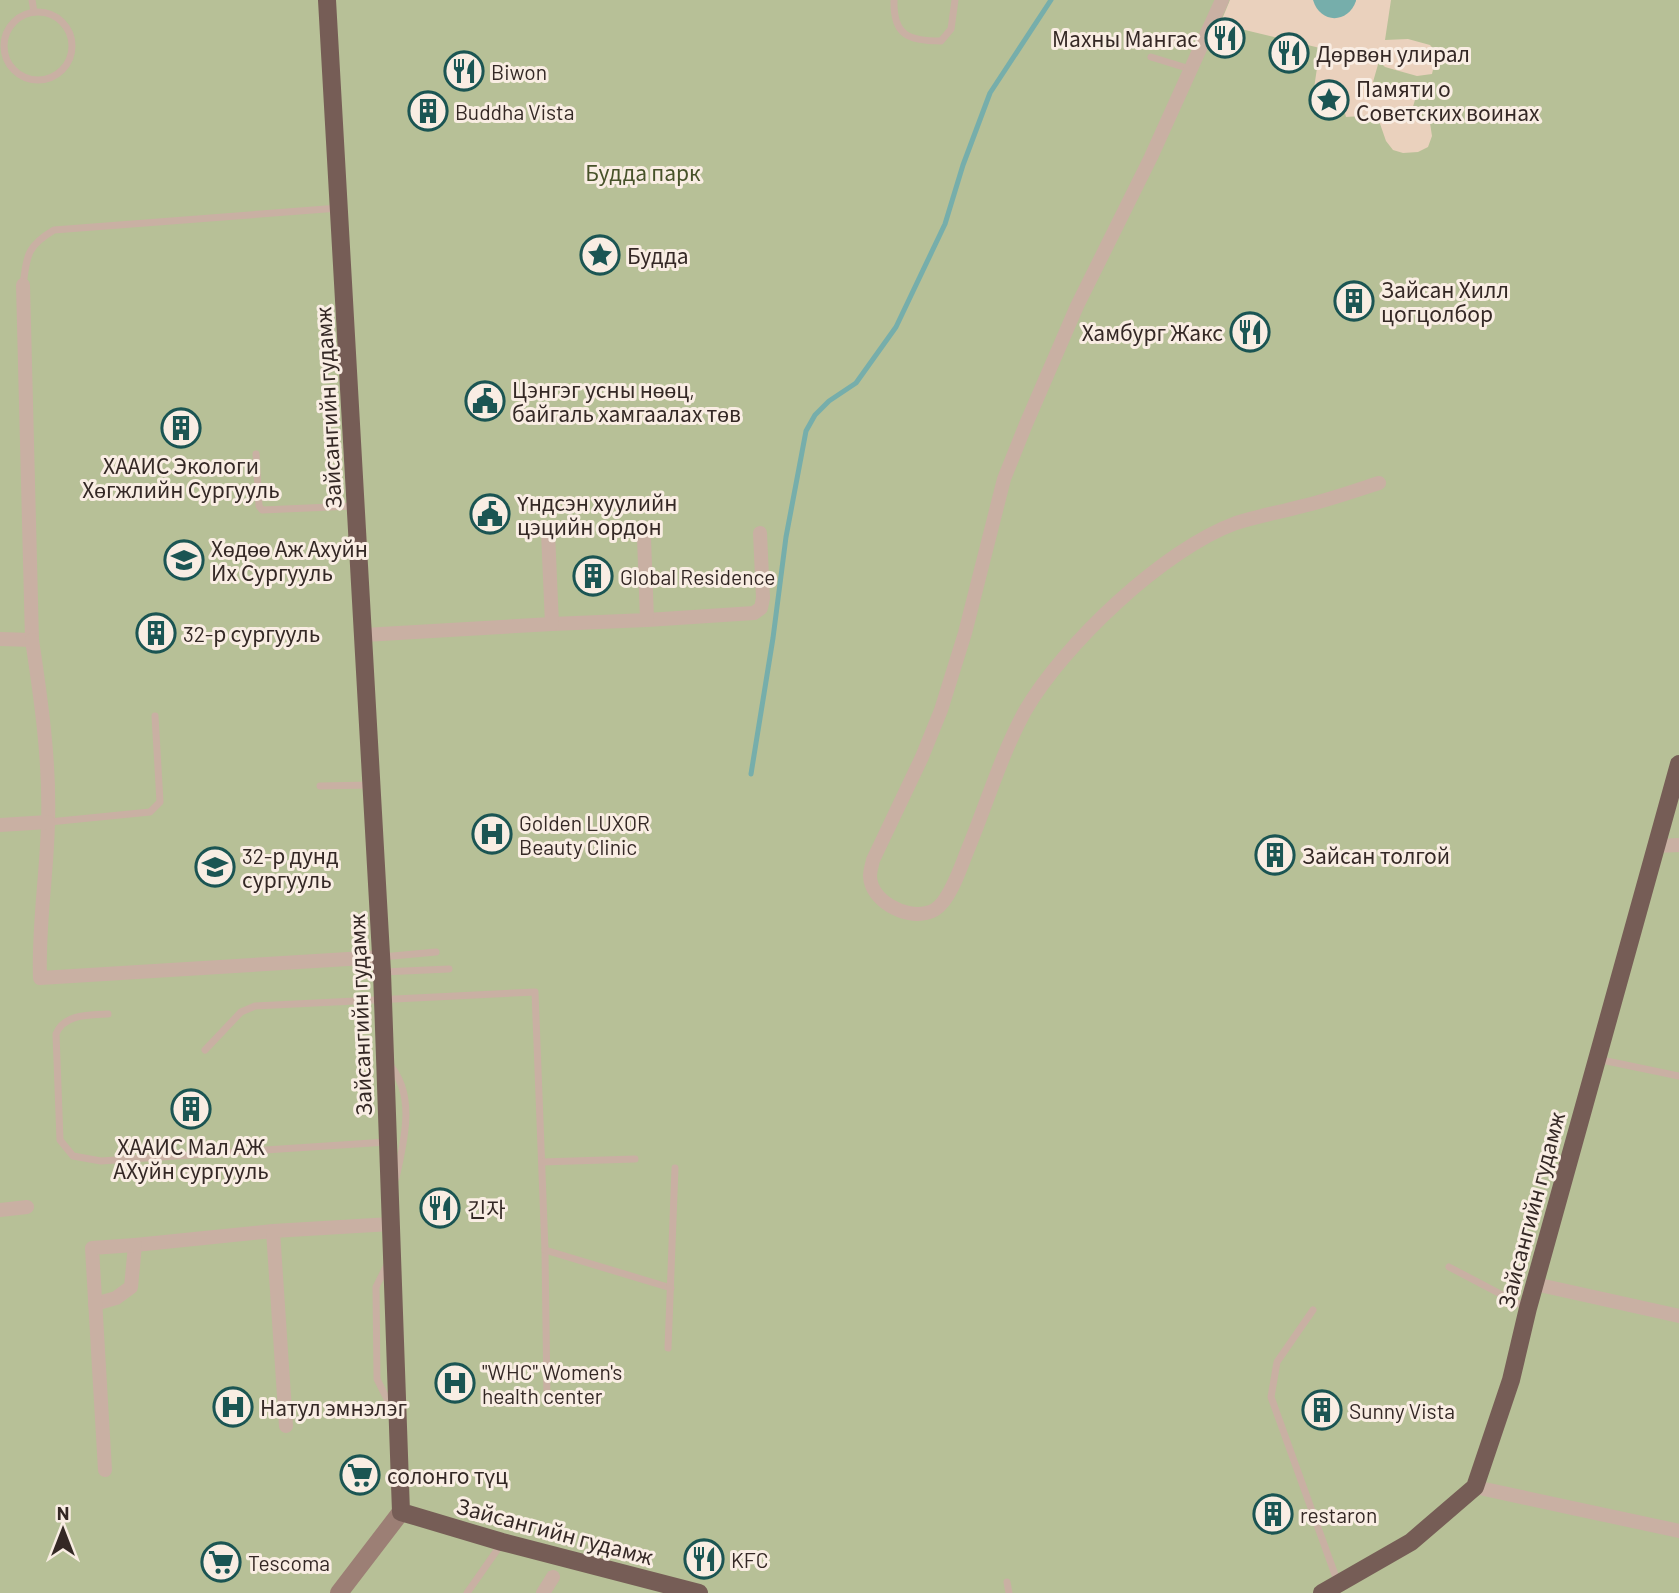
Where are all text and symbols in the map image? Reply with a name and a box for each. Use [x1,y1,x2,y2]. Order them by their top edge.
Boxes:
restaurant icon: Махны Мангас [1204,17,1246,59]
place label: Махны Мангас [1052,26,1198,51]
restaurant icon: Дөрвөн улирал [1268,32,1310,74]
place label: Дөрвөн улирал [1316,41,1470,67]
restaurant icon: Biwon [443,50,485,92]
place label: Biwon [491,59,547,84]
place label: Памяти о Советских воинах [1356,76,1540,125]
place icon: Памяти о Советских воинах [1308,79,1350,121]
building icon: Buddha Vista [407,90,449,132]
place label: Buddha Vista [455,99,575,124]
park label: Будда парк [585,160,701,186]
place icon: Будда [579,234,621,276]
place label: Будда [627,243,689,269]
place label: Зайсан Хилл цогцолбор [1381,277,1509,327]
building icon: Зайсан Хилл цогцолбор [1333,280,1375,322]
street label: Зайсангийн гудамж [310,306,347,510]
restaurant icon: Хамбург Жакс [1229,311,1271,353]
place label: Хамбург Жакс [1082,320,1223,346]
place label: Цэнгэг усны нөөц, байгаль хамгаалах төв [512,377,741,426]
public building icon: Цэнгэг усны нөөц, байгаль хамгаалах төв [464,380,506,422]
building icon: ХААИС Экологи Хөгжлийн Сургууль [160,407,202,449]
place label: ХААИС Экологи Хөгжлийн Сургууль [82,453,280,503]
place label: Үндсэн хуулийн цэцийн ордон [517,490,677,540]
public building icon: Үндсэн хуулийн цэцийн ордон [469,493,511,535]
place label: Хөдөө Аж Ахуйн Их Сургууль [211,536,368,586]
school or university icon: Хөдөө Аж Ахуйн Их Сургууль [163,539,205,581]
building icon: Global Residence [572,555,614,597]
place label: Global Residence [620,564,776,589]
building icon: 32-р сургууль [135,612,177,654]
place label: 32-р сургууль [183,621,320,647]
place label: Golden LUXOR Beauty Clinic [519,810,650,859]
hospital icon: Golden LUXOR Beauty Clinic [471,813,513,855]
building icon: Зайсан толгой [1254,834,1296,876]
place label: 32-р дунд сургууль [242,843,339,893]
place label: Зайсан толгой [1302,843,1450,868]
school or university icon: 32-р дунд сургууль [194,846,236,888]
street label: Зайсангийн гудамж [344,913,377,1117]
building icon: ХААИС Мал АЖ АХуйн сургууль [170,1088,212,1130]
street label: Зайсангийн гудамж [1493,1109,1570,1311]
place label: ХААИС Мал АЖ АХуйн сургууль [113,1134,269,1184]
restaurant icon: 긴자 [419,1187,461,1229]
place label: 긴자 [467,1196,506,1221]
place label: "WHC" Women's health center [482,1359,622,1408]
hospital icon: "WHC" Women's health center [434,1362,476,1404]
hospital icon: Натул эмнэлэг [212,1386,254,1428]
building icon: Sunny Vista [1301,1389,1343,1431]
place label: Натул эмнэлэг [260,1395,408,1421]
place label: Sunny Vista [1349,1398,1455,1423]
supermarket icon: солонго түц [339,1454,381,1496]
place label: солонго түц [387,1463,508,1489]
street label: Зайсангийн гудамж [454,1493,656,1570]
building icon: restaron [1252,1493,1294,1535]
north arrow [28,1495,98,1565]
text: N [57,1501,69,1524]
place label: restaron [1300,1502,1377,1527]
restaurant icon: KFC [683,1538,725,1580]
supermarket icon: Tescoma [200,1541,242,1583]
place label: KFC [731,1547,768,1572]
place label: Tescoma [248,1550,330,1575]

